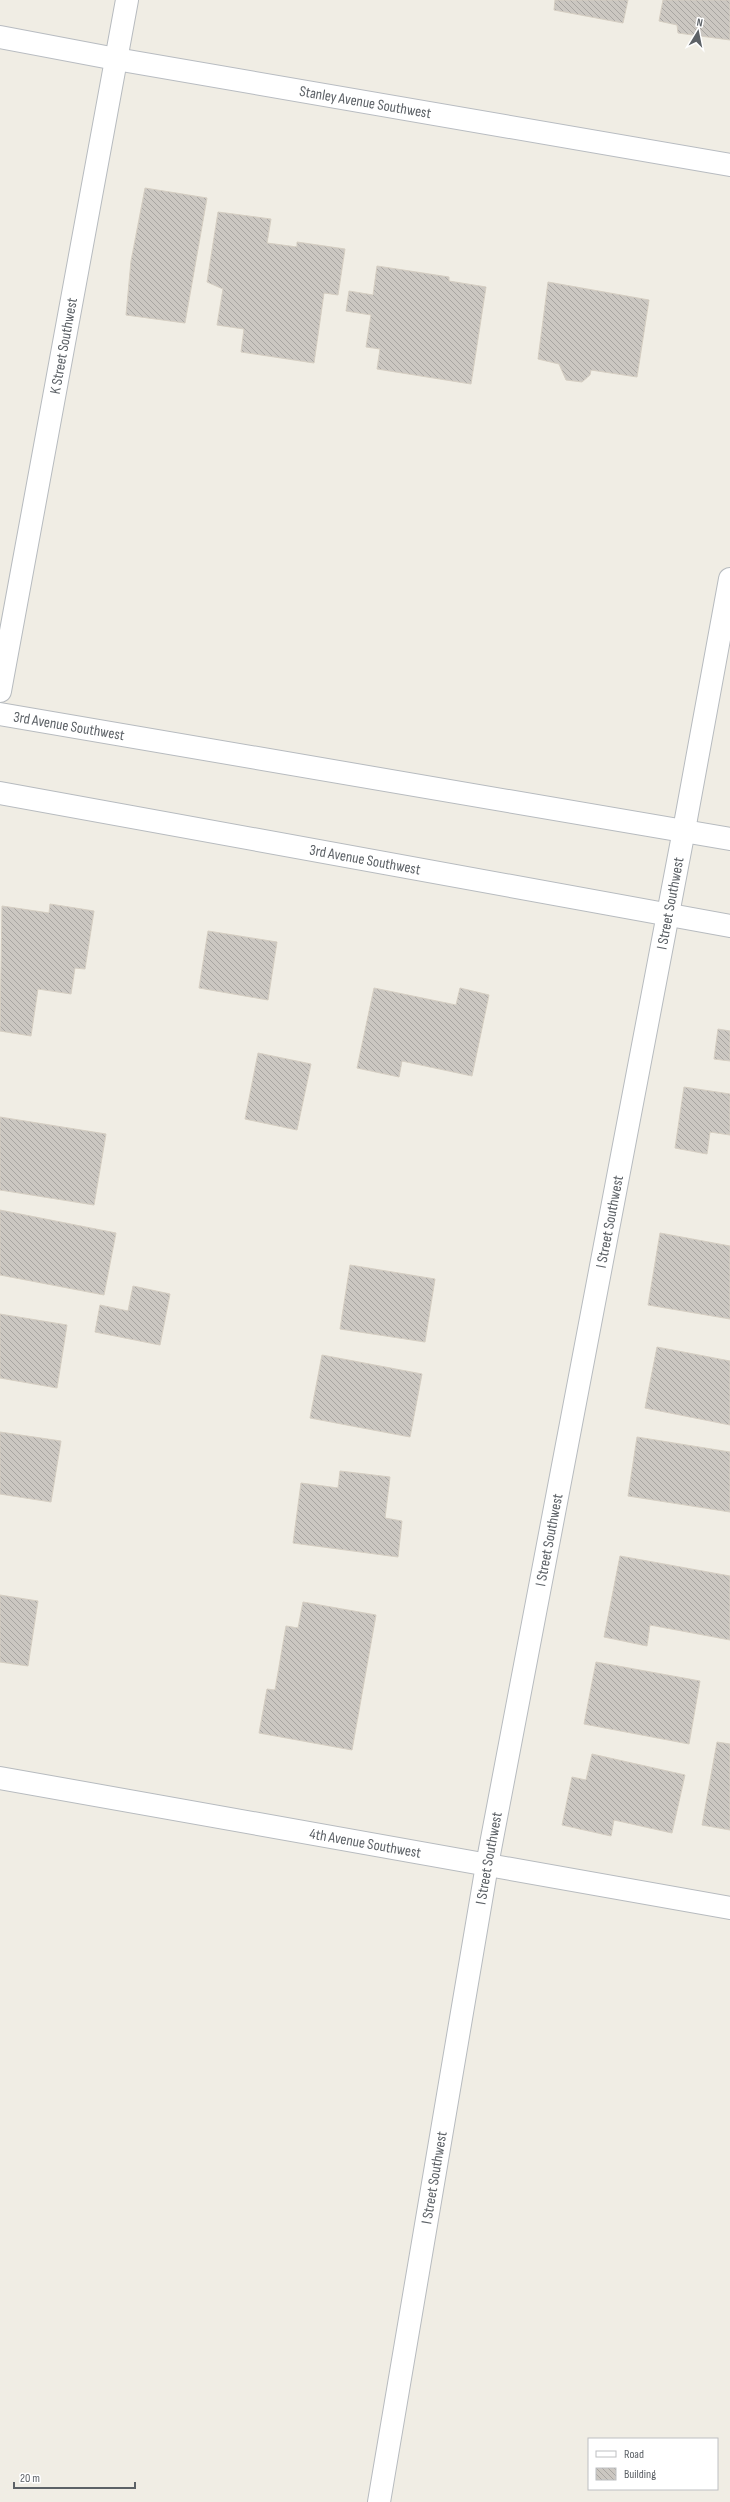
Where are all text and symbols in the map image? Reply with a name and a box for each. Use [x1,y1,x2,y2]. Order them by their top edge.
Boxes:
north arrow [678,12,718,52]
text: N [696,16,704,30]
street label: Stanley Avenue Southwest [298,82,433,123]
street label: K Street Southwest [46,296,82,396]
street label: 3rd Avenue Southwest [12,707,126,745]
street label: 3rd Avenue Southwest [308,841,422,879]
street label: I Street Southwest [652,855,689,951]
street label: I Street Southwest [592,1173,628,1270]
street label: I Street Southwest [531,1492,568,1588]
street label: I Street Southwest [471,1810,507,1906]
street label: 4th Avenue Southwest [308,1824,423,1863]
street label: I Street Southwest [417,2129,452,2226]
legend [588,2438,718,2490]
text: Road [624,2447,644,2462]
scale bar [14,2464,135,2490]
text: Building [624,2467,656,2482]
text: 20 m [20,2471,40,2486]

